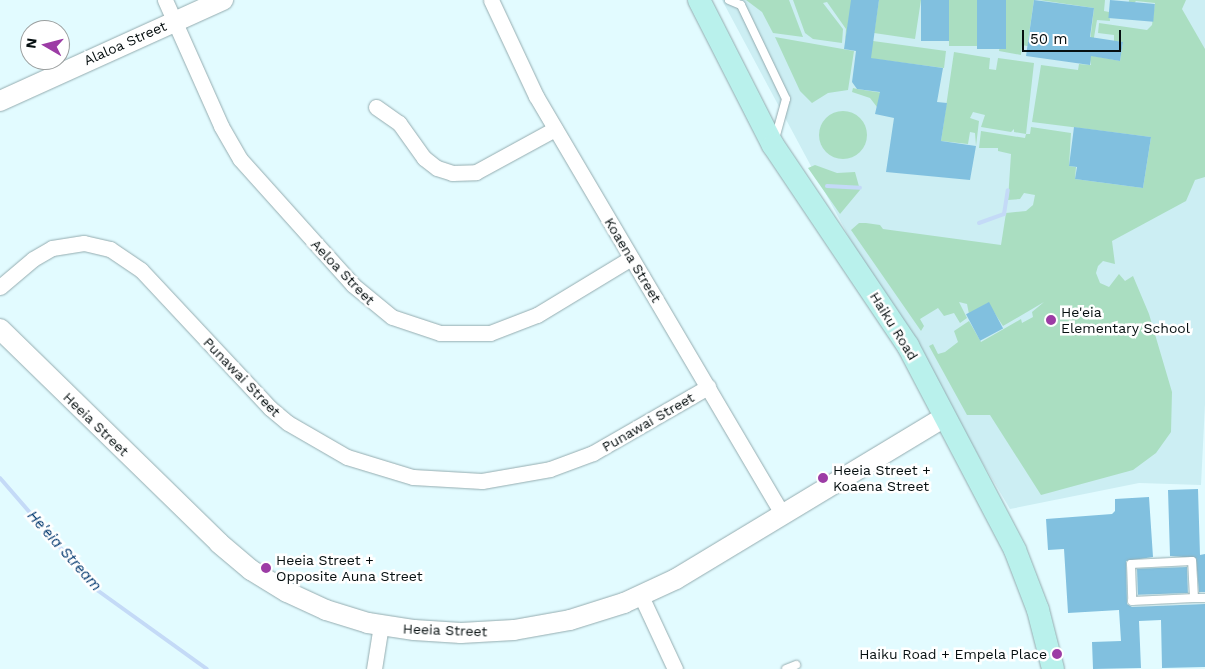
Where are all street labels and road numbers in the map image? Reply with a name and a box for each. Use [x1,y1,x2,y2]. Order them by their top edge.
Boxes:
street label: Alaloa Street [81,17,169,69]
street label: Koaena Street [601,214,665,306]
street label: Aeloa Street [308,236,378,308]
street label: Haiku Road [866,289,922,363]
street label: Punawai Street [200,334,284,420]
street label: Heeia Street [60,388,132,460]
street label: Punawai Street [599,389,697,455]
street label: Heeia Street [402,620,488,640]

